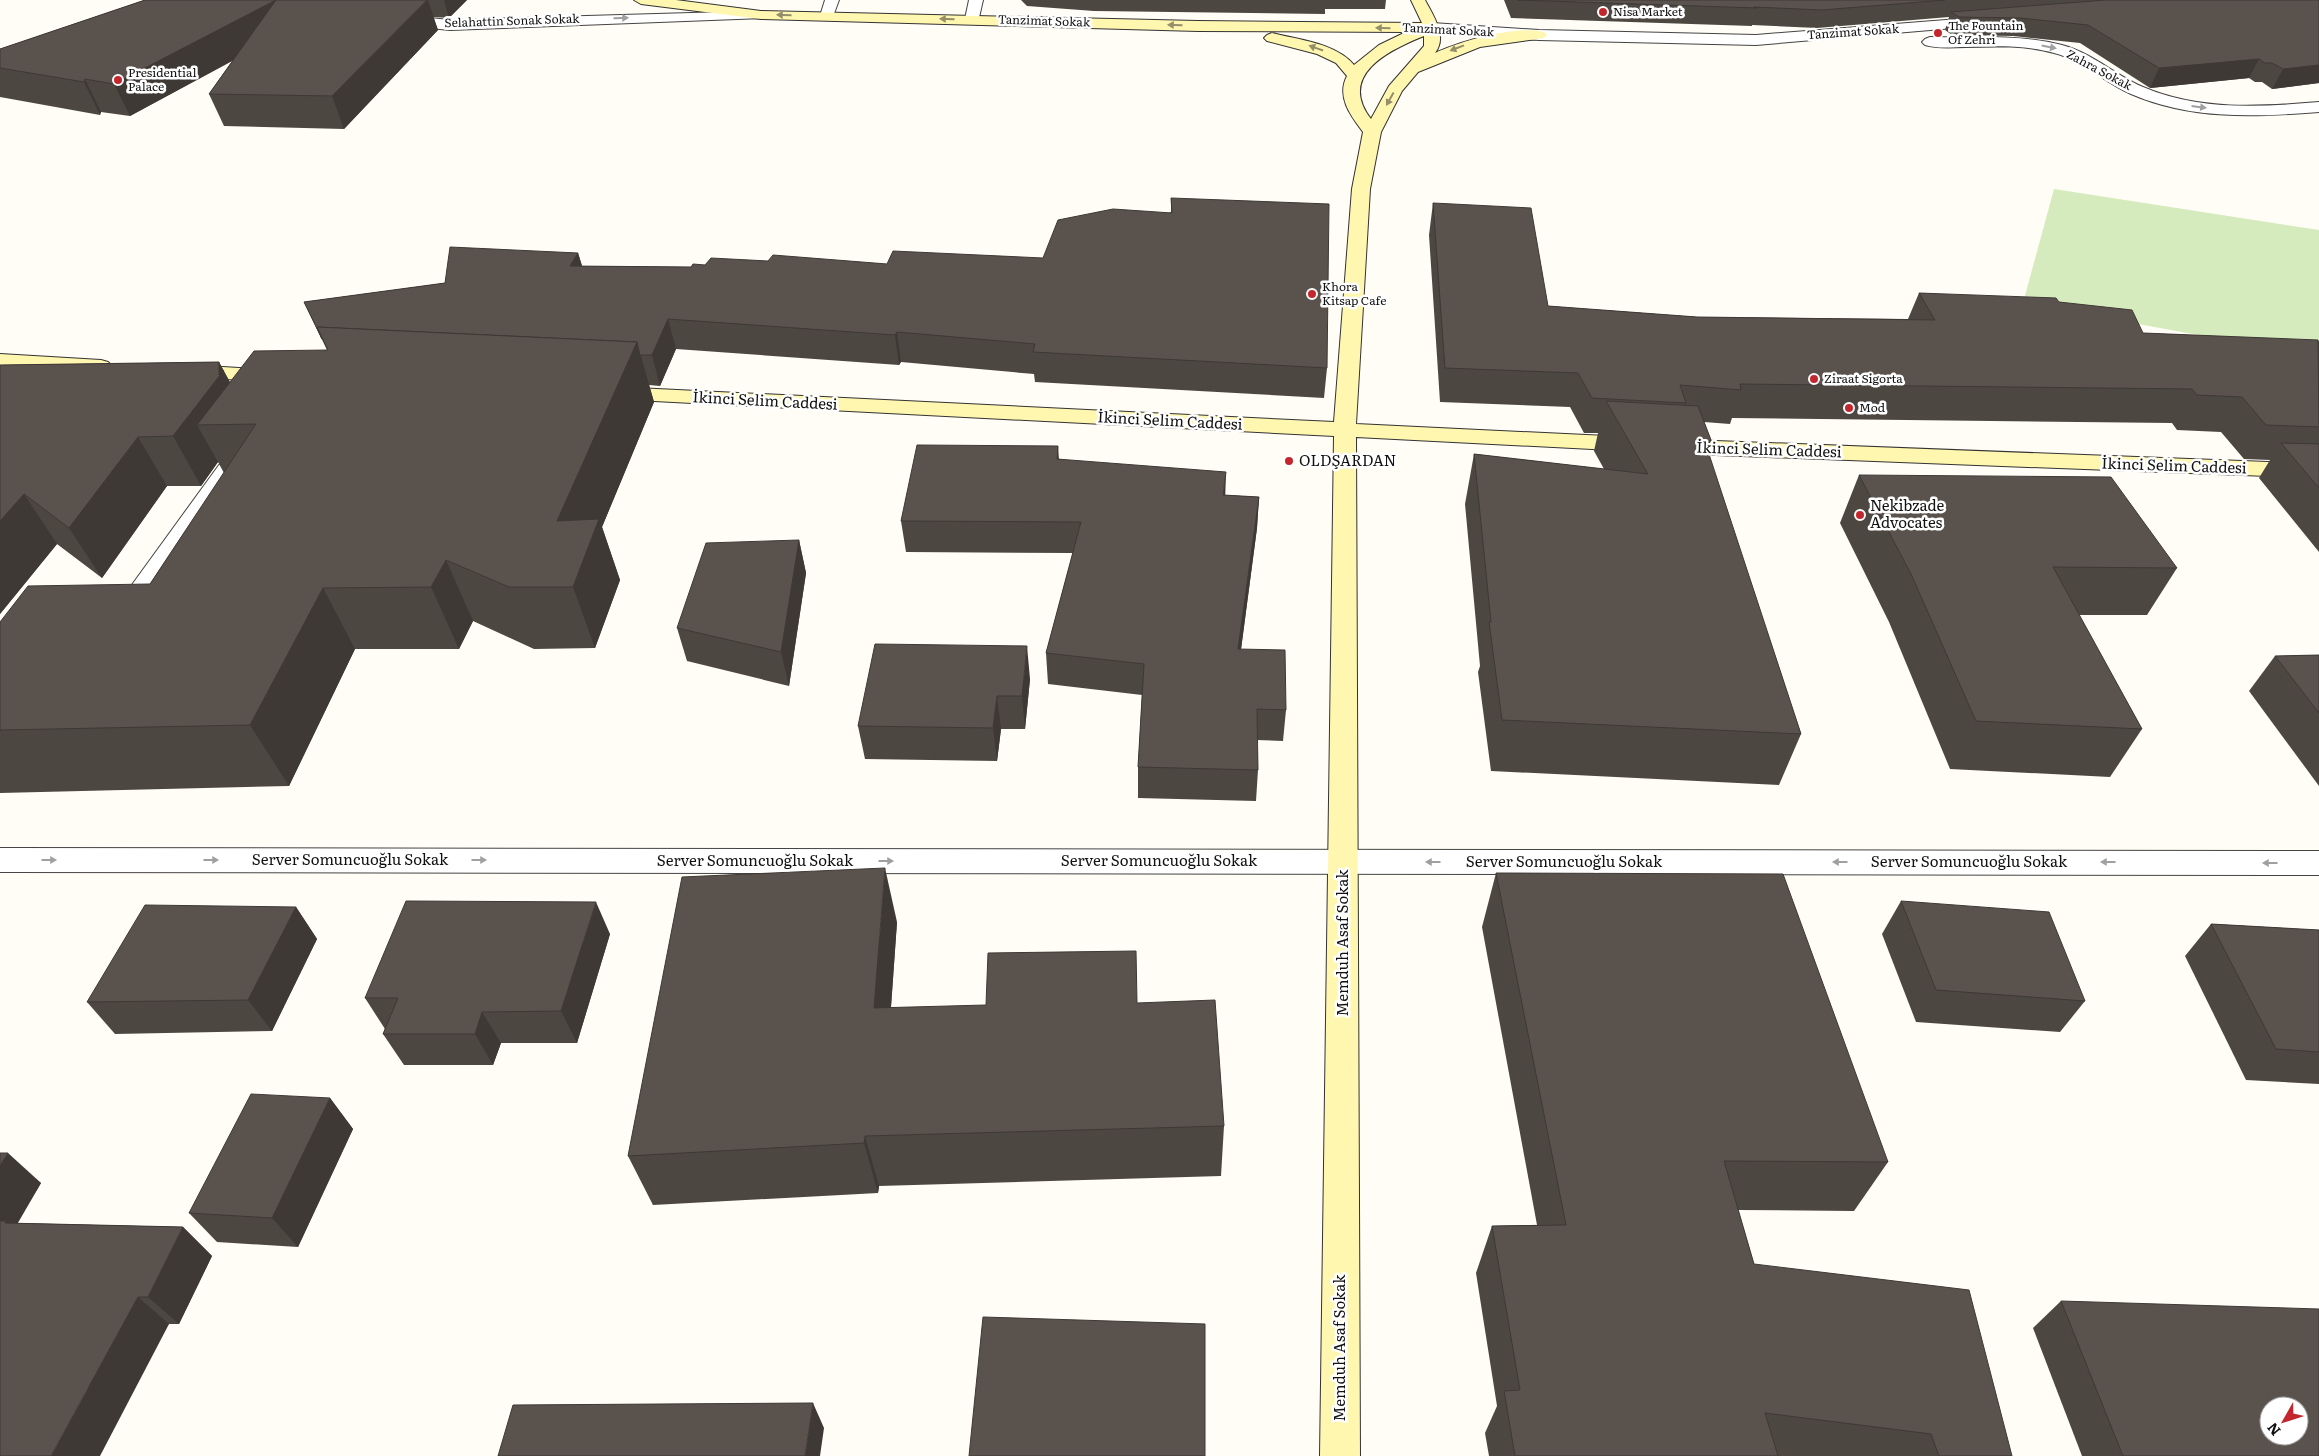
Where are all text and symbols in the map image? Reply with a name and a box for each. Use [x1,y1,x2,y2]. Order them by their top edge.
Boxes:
place label: Nisa Market [1613,2,1683,20]
marker: Nisa Market [1597,6,1609,18]
street label: Selahattin Sonak Sokak [444,9,580,31]
street label: Tanzimat Sokak [998,9,1091,31]
one-way arrow [776,11,792,19]
one-way arrow [613,14,629,22]
one-way arrow [938,15,954,23]
place label: The Fountain Of Zehri [1948,16,2024,48]
street label: Tanzimat Sokak [1402,18,1495,40]
street label: Tanzimat Sokak [1806,19,1900,43]
one-way arrow [1167,21,1183,29]
one-way arrow [1375,23,1391,31]
marker: The Fountain Of Zehri [1932,27,1944,39]
one-way arrow [1308,44,1323,52]
one-way arrow [2042,44,2058,52]
street label: Zahra Sokak [2064,44,2136,94]
one-way arrow [1450,45,1464,53]
place label: Presidential Palace [128,63,197,95]
marker: Presidential Palace [112,74,124,86]
one-way arrow [1385,92,1394,106]
one-way arrow [2191,103,2207,111]
place label: Khora Kitsap Cafe [1322,277,1386,309]
marker: Khora Kitsap Cafe [1306,288,1318,300]
place label: Ziraat Sigorta [1824,369,1903,387]
marker: Ziraat Sigorta [1808,373,1820,385]
street label: İkinci Selim Caddesi [692,384,838,415]
place label: Mod [1859,398,1886,416]
marker: Mod [1843,402,1855,414]
street label: İkinci Selim Caddesi [1097,404,1243,435]
street label: İkinci Selim Caddesi [1696,434,1842,463]
place label: OLDŞARDAN [1299,448,1396,471]
street label: İkinci Selim Caddesi [2101,450,2247,479]
marker: OLDŞARDAN [1283,455,1295,467]
place label: Nekibzade Advocates [1870,493,1945,533]
marker: Nekibzade Advocates [1854,509,1866,521]
street label: Server Somuncuoğlu Sokak [252,847,449,870]
street label: Server Somuncuoğlu Sokak [657,848,854,871]
street label: Server Somuncuoğlu Sokak [1061,848,1258,871]
street label: Server Somuncuoğlu Sokak [1466,849,1663,872]
street label: Server Somuncuoğlu Sokak [1871,849,2068,872]
one-way arrow [41,856,57,864]
one-way arrow [203,856,219,864]
one-way arrow [471,856,487,864]
one-way arrow [878,857,894,865]
one-way arrow [1425,858,1441,866]
one-way arrow [1832,858,1848,866]
one-way arrow [2100,858,2116,866]
one-way arrow [2262,859,2278,867]
street label: Memduh Asaf Sokak [1330,869,1353,1016]
street label: Memduh Asaf Sokak [1327,1274,1350,1421]
north arrow [2259,1396,2309,1446]
text: N [2261,1419,2285,1441]

